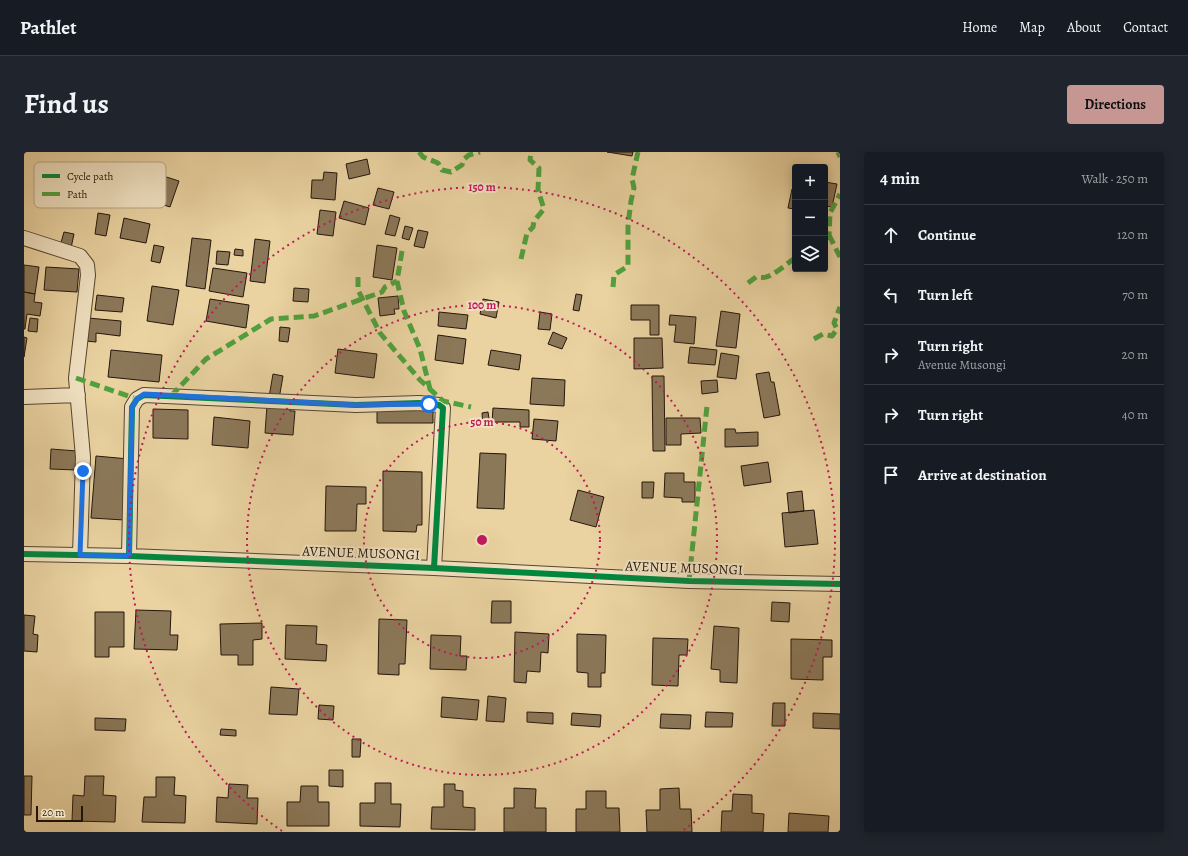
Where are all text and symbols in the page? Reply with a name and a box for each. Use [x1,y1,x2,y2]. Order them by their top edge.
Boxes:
text: Pathlet [20,15,76,41]
text: Home [962,18,997,37]
text: Map [1019,18,1045,37]
text: About [1067,18,1101,37]
text: Contact [1123,18,1168,37]
text: Find us [24,85,109,123]
button: Directions [1067,85,1164,124]
legend [34,162,166,208]
map controls [792,164,828,272]
button: + [792,164,828,200]
text: 4 min [880,167,920,190]
text: Cycle path [67,169,114,184]
text: Walk · 250 m [1081,170,1148,187]
text: 150 m [468,179,496,195]
text: Path [67,187,88,202]
button: − [792,200,828,236]
icon: ahead [880,224,902,246]
text: Continue [918,225,976,245]
text: 120 m [1117,226,1148,243]
button: layers [792,236,828,272]
icon: left [880,284,902,306]
text: Turn left [918,285,973,305]
text: 70 m [1122,286,1148,303]
text: 100 m [468,297,496,313]
text: Turn right [918,336,983,356]
icon: right [880,344,902,366]
text: 20 m [1122,346,1148,363]
text: Avenue Musongi [918,356,1006,373]
route start [420,395,438,413]
icon: right [880,404,902,426]
text: Turn right [918,405,983,425]
text: 40 m [1122,406,1148,423]
text: 50 m [470,414,494,430]
route end [74,462,92,480]
icon: arrive [880,464,902,486]
text: Arrive at destination [918,465,1047,485]
centre of rings [475,533,489,547]
street label: AVENUE MUSONGI [301,541,420,565]
street label: AVENUE MUSONGI [624,556,743,580]
scale bar [36,804,83,823]
text: 20 m [42,805,64,820]

